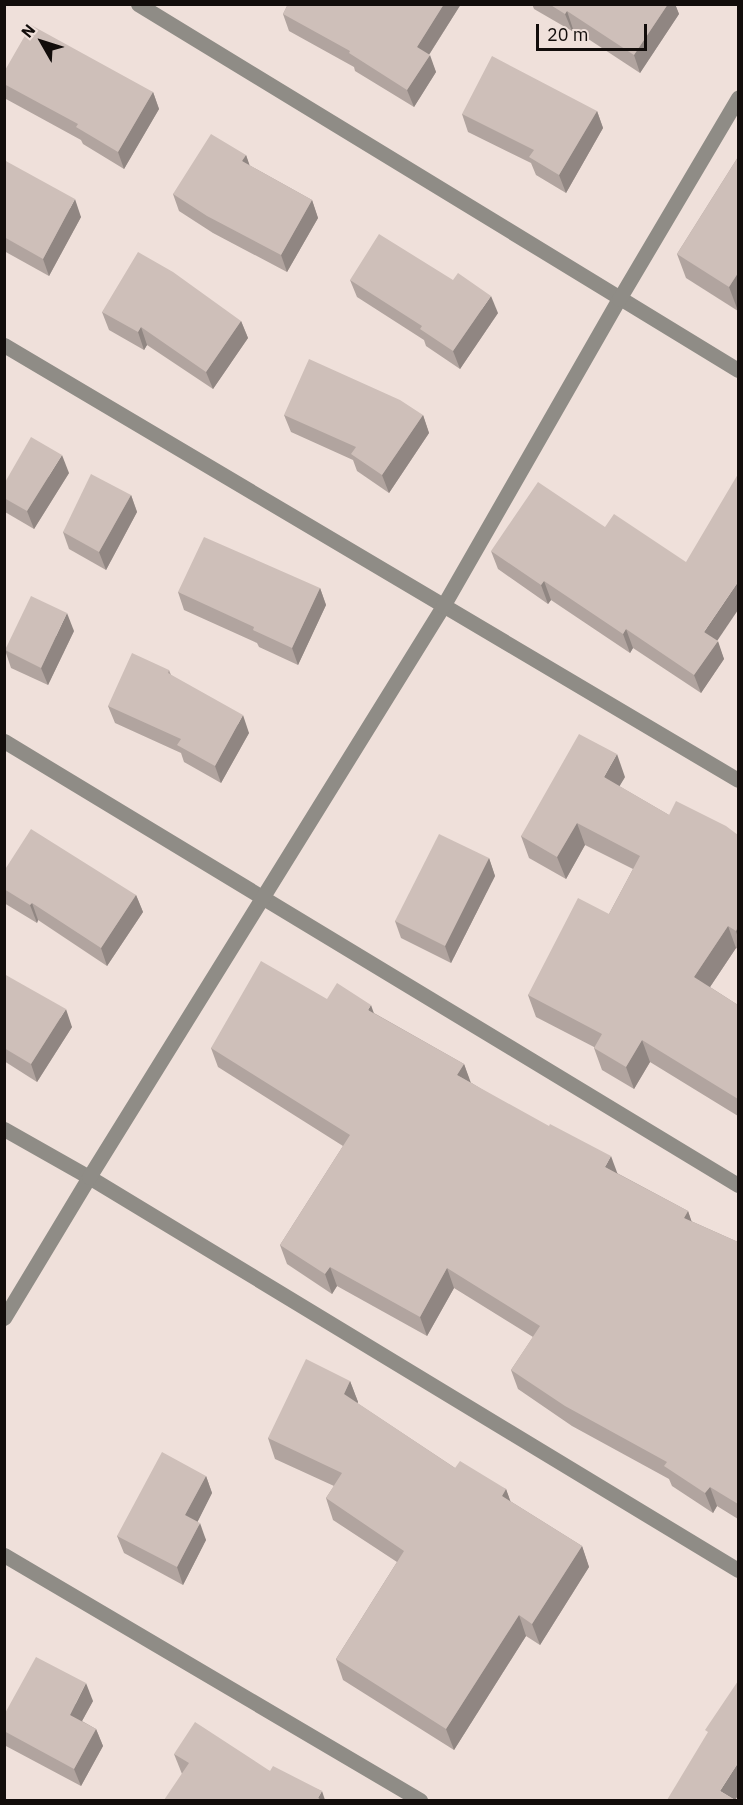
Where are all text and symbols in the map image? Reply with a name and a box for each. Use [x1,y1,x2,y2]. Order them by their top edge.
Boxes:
north arrow [12,12,72,72]
scale bar [539,12,650,50]
text: N [17,20,39,41]
text: 20 m [547,23,589,46]

